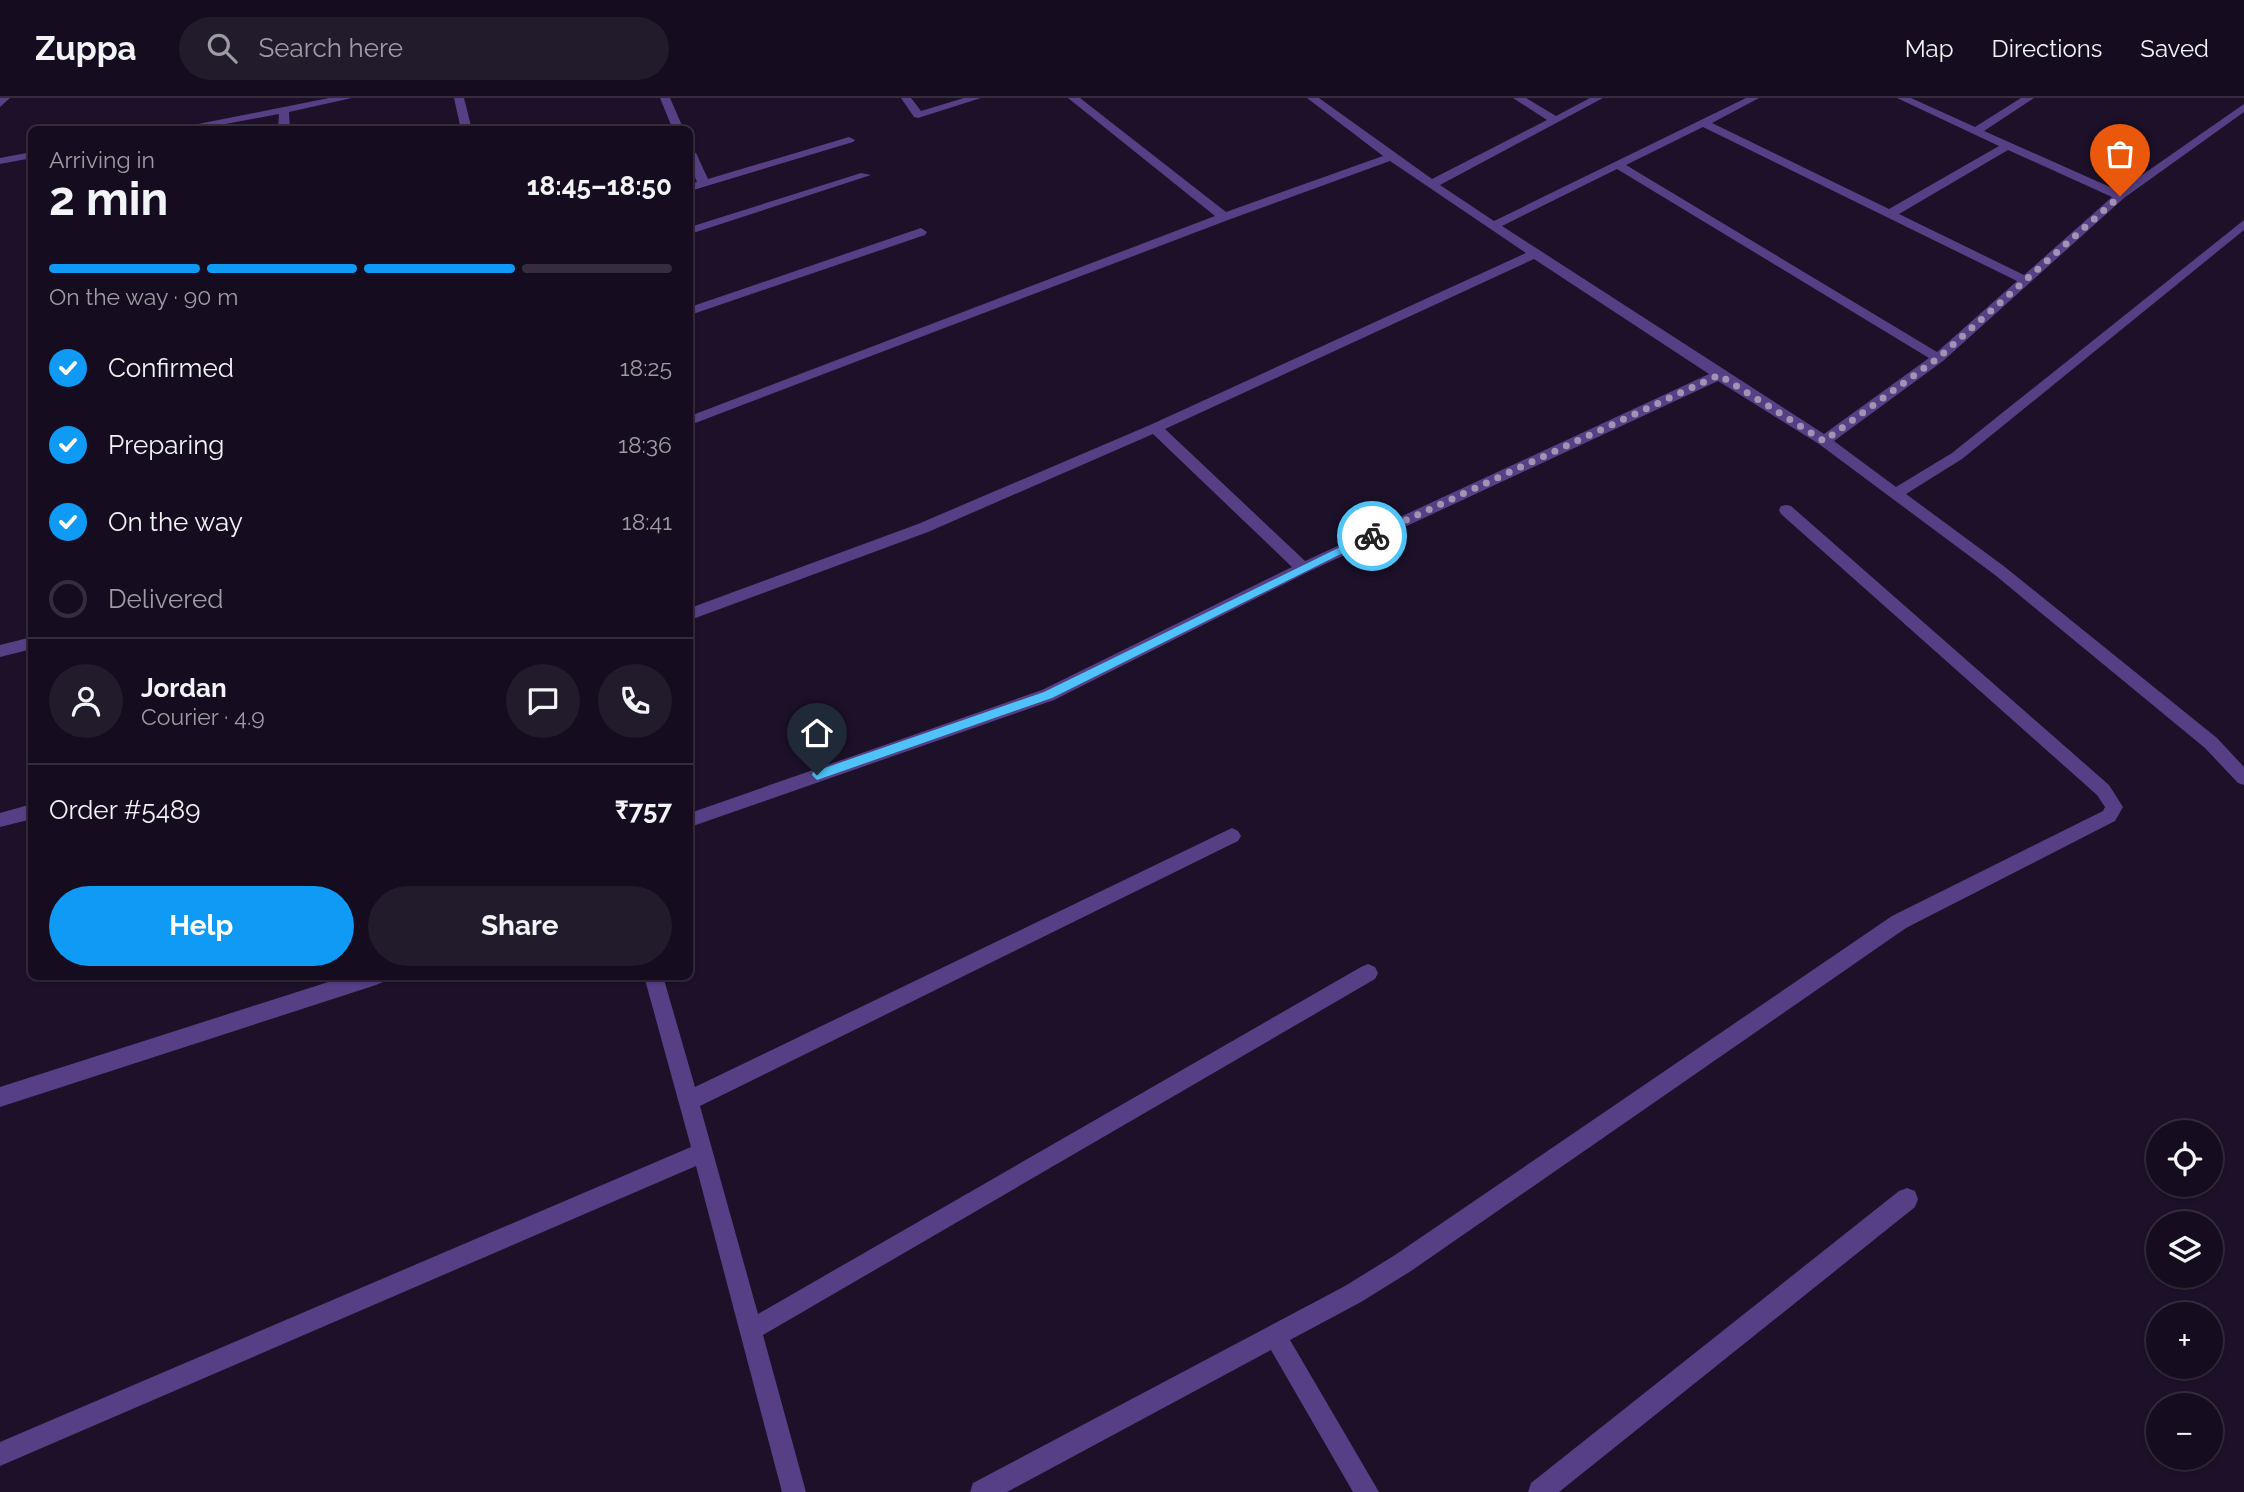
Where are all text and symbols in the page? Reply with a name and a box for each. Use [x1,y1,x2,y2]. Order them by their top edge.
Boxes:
search box [179,17,669,80]
text: Zuppa [35,29,137,68]
icon: search [203,29,241,67]
text: Search here [259,33,403,63]
text: Map [1905,34,1954,63]
text: Directions [1992,34,2102,63]
text: Saved [2140,34,2209,63]
pin [2090,124,2150,196]
icon: bag [2101,135,2139,173]
text: Arriving in [49,146,155,173]
text: 18:45–18:50 [527,171,672,201]
text: 2 min [49,172,168,226]
text: On the way · 90 m [49,283,238,310]
icon: check [49,349,87,387]
text: Confirmed [108,353,234,383]
text: 18:25 [620,354,672,381]
icon: check [49,426,87,464]
text: Preparing [108,430,224,460]
text: 18:36 [618,431,672,458]
courier [1337,501,1407,571]
icon: check [49,503,87,541]
text: On the way [108,507,243,537]
text: 18:41 [622,508,672,535]
icon: bike [1353,517,1391,555]
text: Delivered [108,584,223,614]
button: person [49,664,123,738]
button: chat [506,664,580,738]
button: phone [598,664,672,738]
text: Jordan [141,673,227,703]
text: Courier · 4.9 [141,703,265,730]
pin [787,703,847,775]
icon: home [798,714,836,752]
text: Order #5489 [49,795,200,825]
text: ₹757 [615,795,672,825]
button: Help [49,886,354,966]
button: Share [368,886,672,966]
map controls [2146,1120,2223,1470]
button: locate [2146,1120,2223,1197]
button: layers [2146,1211,2223,1288]
button: + [2146,1302,2223,1379]
button: − [2146,1393,2223,1470]

